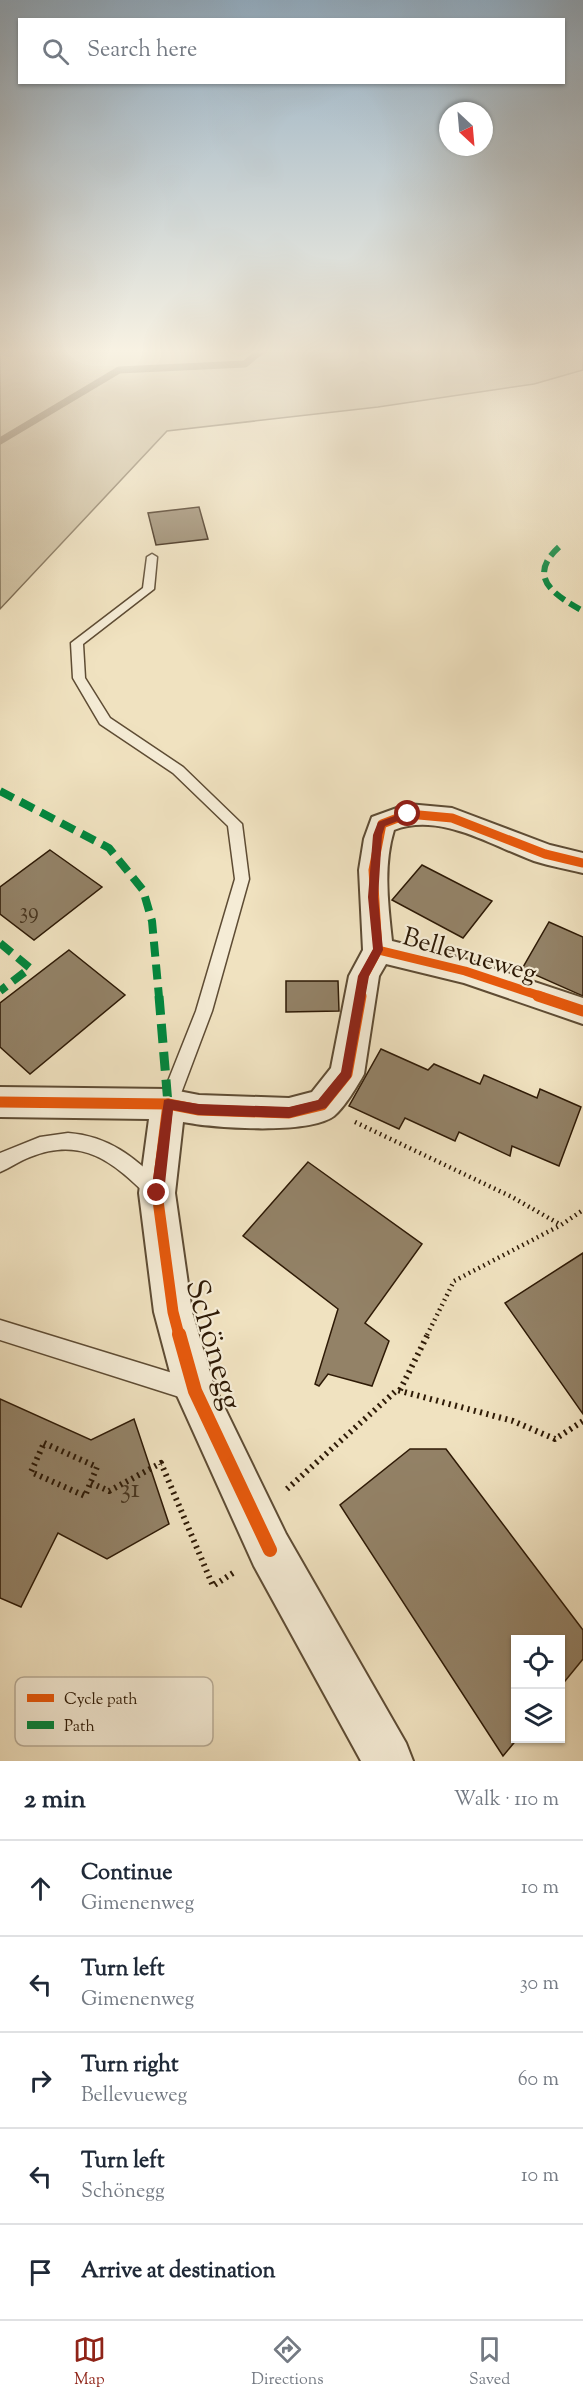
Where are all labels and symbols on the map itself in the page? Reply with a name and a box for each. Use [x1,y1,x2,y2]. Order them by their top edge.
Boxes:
north arrow [439,102,493,156]
route start [394,800,420,826]
house number: 39 [19,897,39,929]
street label: Bellevueweg [398,920,541,993]
route end [143,1179,169,1205]
street label: Schönegg [172,1274,253,1416]
house number: 31 [120,1471,140,1510]
legend [15,1677,213,1746]
text: Cycle path [64,1689,138,1712]
text: Path [64,1716,95,1739]

